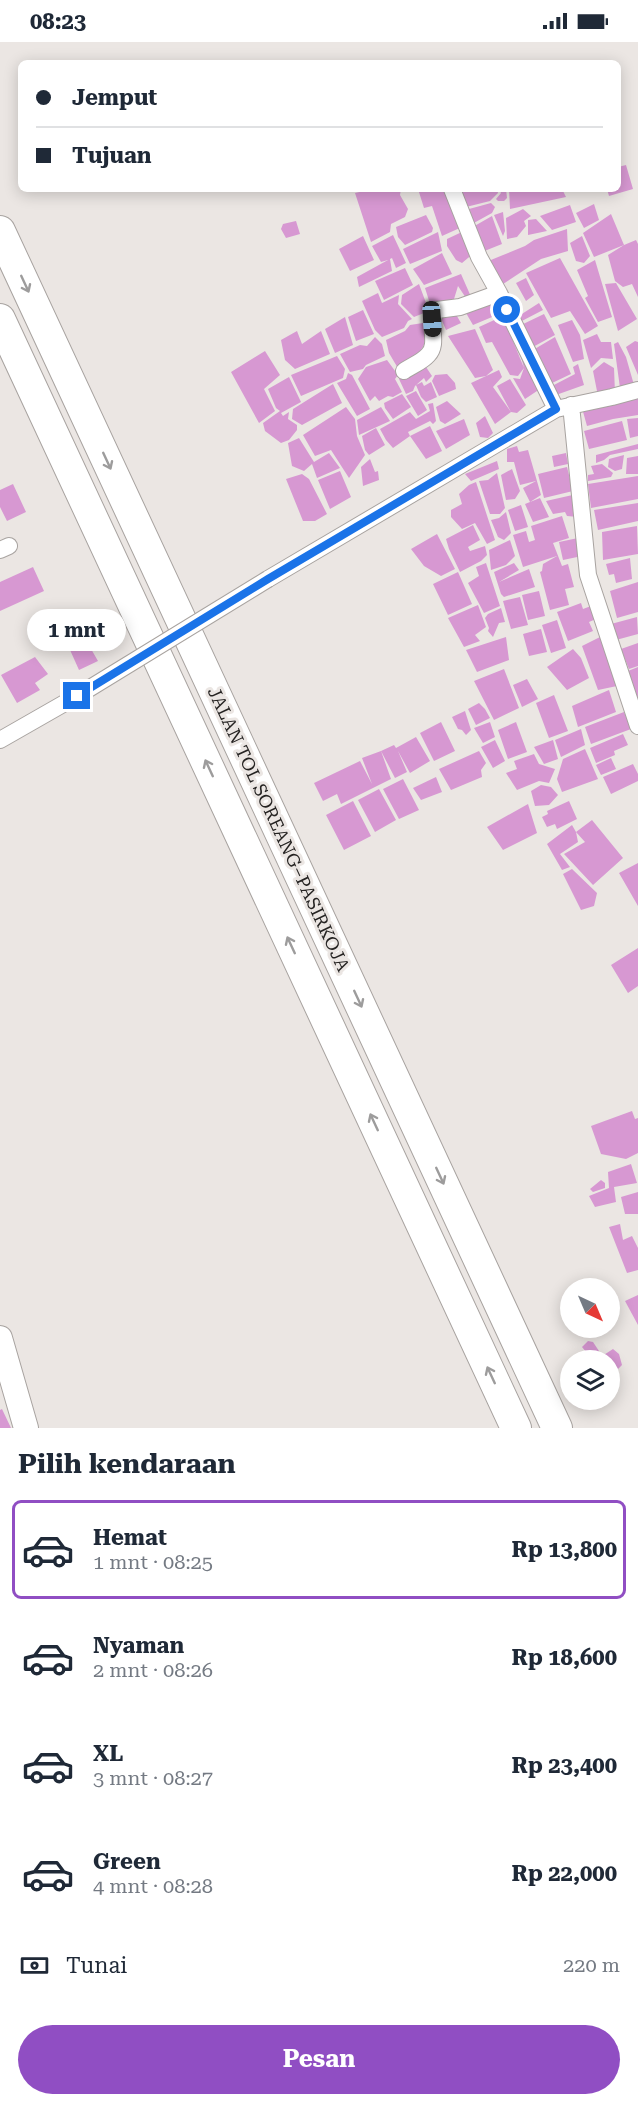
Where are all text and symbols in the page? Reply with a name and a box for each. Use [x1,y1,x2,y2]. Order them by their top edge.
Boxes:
text: 08:23 [30,9,86,34]
text: Jemput [72,85,157,110]
text: Tujuan [72,143,152,168]
one-way arrow [19,274,31,292]
route start [493,296,520,323]
car [422,300,442,338]
one-way arrow [102,451,113,469]
callout: 1 mnt [28,609,127,651]
text: 1 mnt [48,618,105,642]
route end [63,682,90,709]
street label: JALAN TOL SOREANG–PASIRKOJA [204,683,354,975]
one-way arrow [203,760,214,778]
one-way arrow [285,937,297,955]
one-way arrow [352,990,364,1008]
one-way arrow [367,1113,378,1131]
one-way arrow [434,1166,446,1184]
north arrow [560,1278,620,1338]
map controls [560,1278,620,1410]
button: layers [560,1350,620,1410]
one-way arrow [485,1366,497,1384]
text: Pilih kendaraan [18,1448,236,1480]
icon: car [21,1523,75,1577]
text: Hemat [93,1525,167,1550]
text: Rp 13,800 [512,1537,617,1562]
text: 1 mnt · 08:25 [93,1550,213,1574]
icon: car [21,1631,75,1685]
text: Nyaman [93,1633,184,1658]
text: Rp 18,600 [512,1645,617,1670]
text: 2 mnt · 08:26 [93,1658,213,1682]
icon: car [21,1739,75,1793]
text: XL [93,1741,123,1766]
text: Rp 23,400 [512,1753,617,1778]
text: 3 mnt · 08:27 [93,1766,213,1790]
icon: car [21,1847,75,1901]
text: Green [93,1849,161,1874]
text: Rp 22,000 [512,1861,617,1886]
text: 4 mnt · 08:28 [93,1874,213,1898]
icon: cash [18,1949,51,1982]
text: Tunai [66,1953,127,1978]
text: 220 m [563,1953,620,1977]
button: Pesan [18,2025,620,2094]

